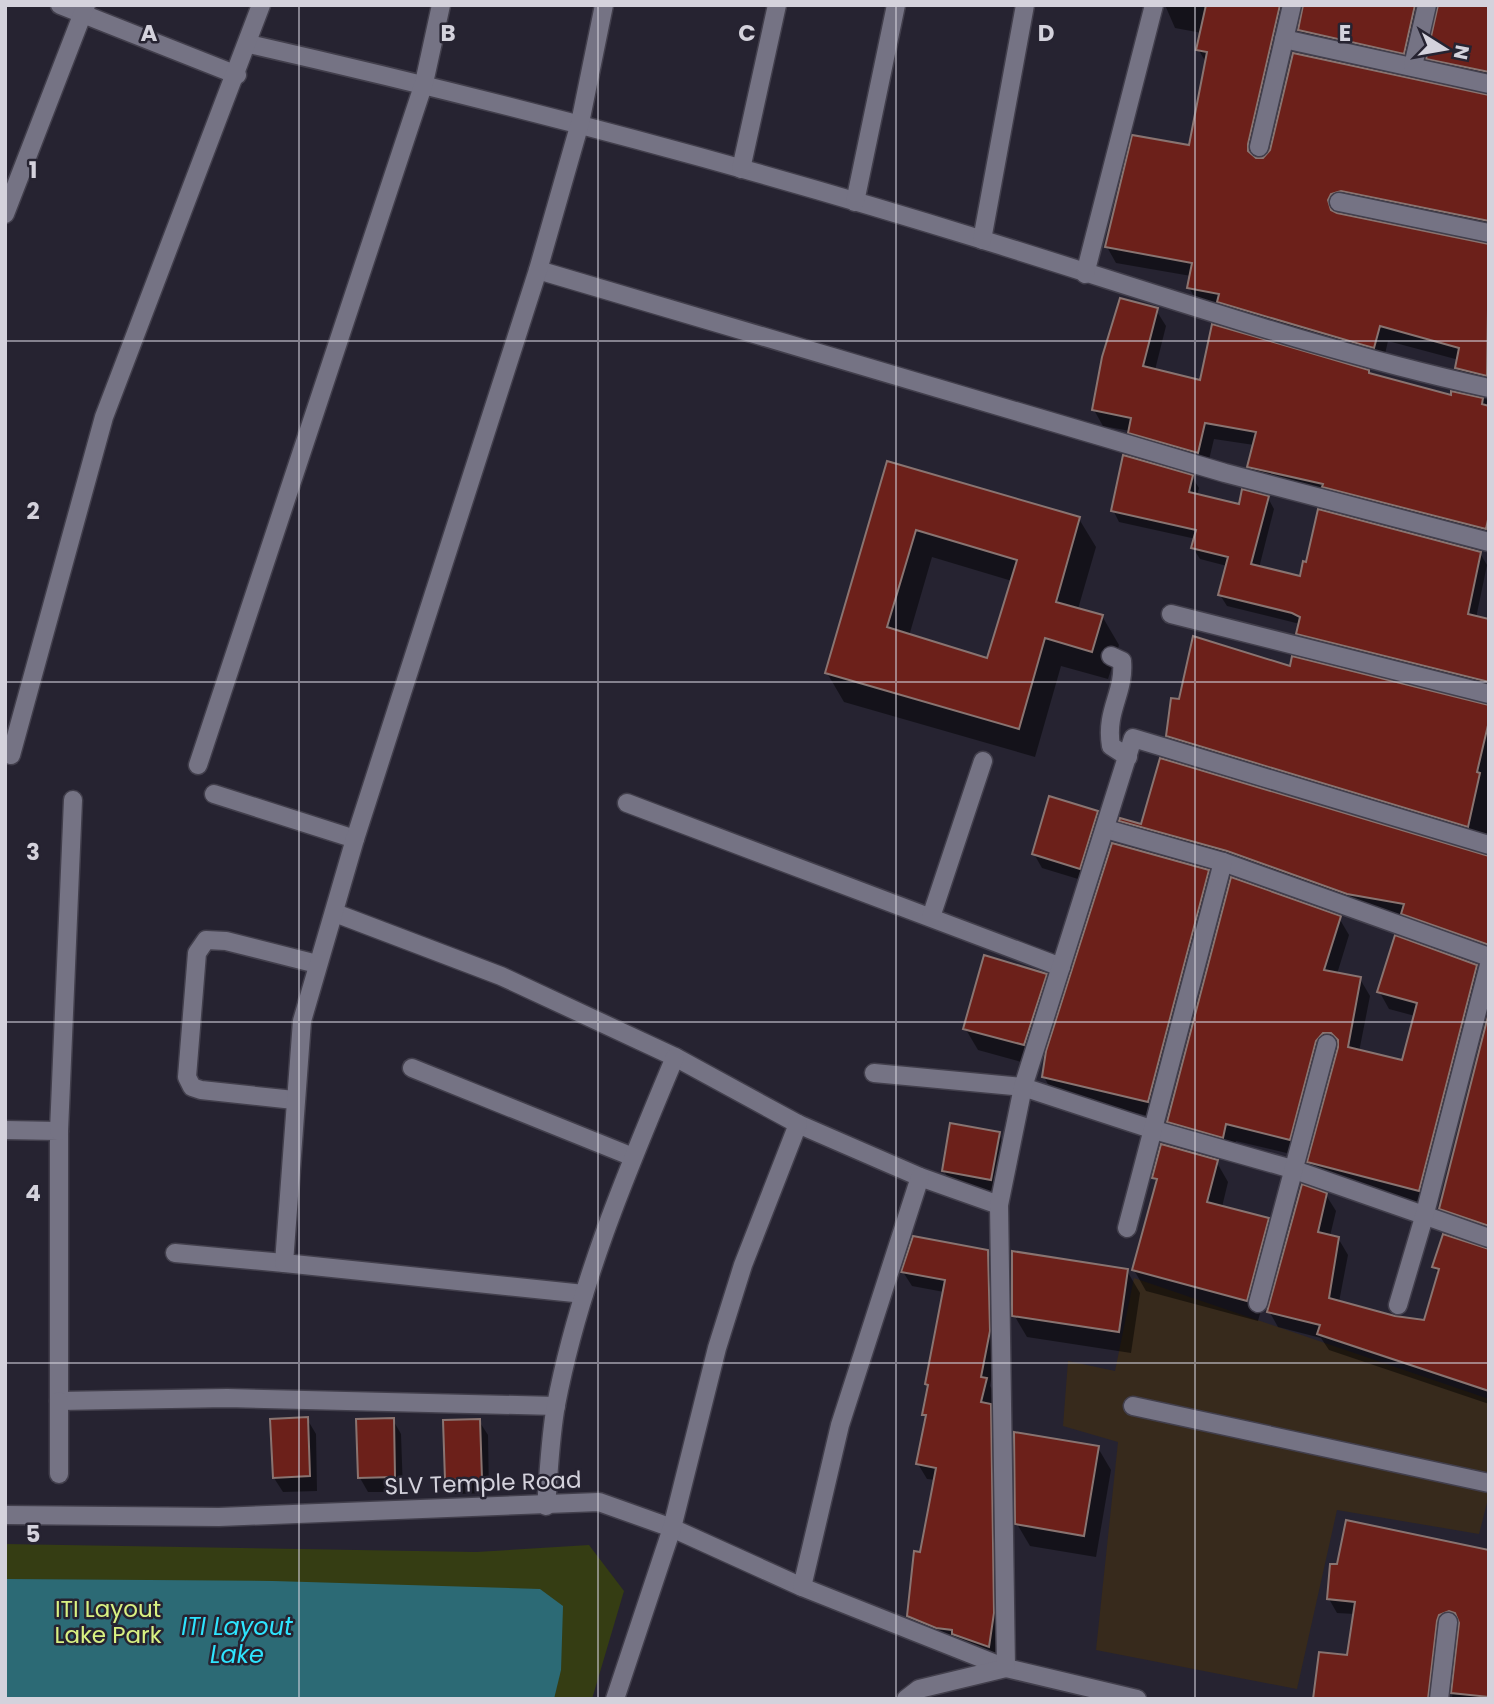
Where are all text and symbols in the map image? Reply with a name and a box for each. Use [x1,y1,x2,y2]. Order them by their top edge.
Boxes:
north arrow [1410,14,1480,84]
text: A [141,17,158,49]
text: B [440,17,456,49]
text: C [738,17,756,49]
text: D [1038,17,1054,49]
text: E [1339,17,1351,49]
text: N [1447,43,1476,62]
text: 1 [29,154,37,186]
text: 2 [26,495,40,527]
text: 3 [26,836,40,868]
text: 4 [25,1177,41,1209]
street label: SLV Temple Road [384,1464,582,1502]
text: 5 [26,1518,40,1550]
park label: ITI Layout Lake Park [54,1593,162,1651]
water label: ITI Layout Lake [181,1610,294,1671]

